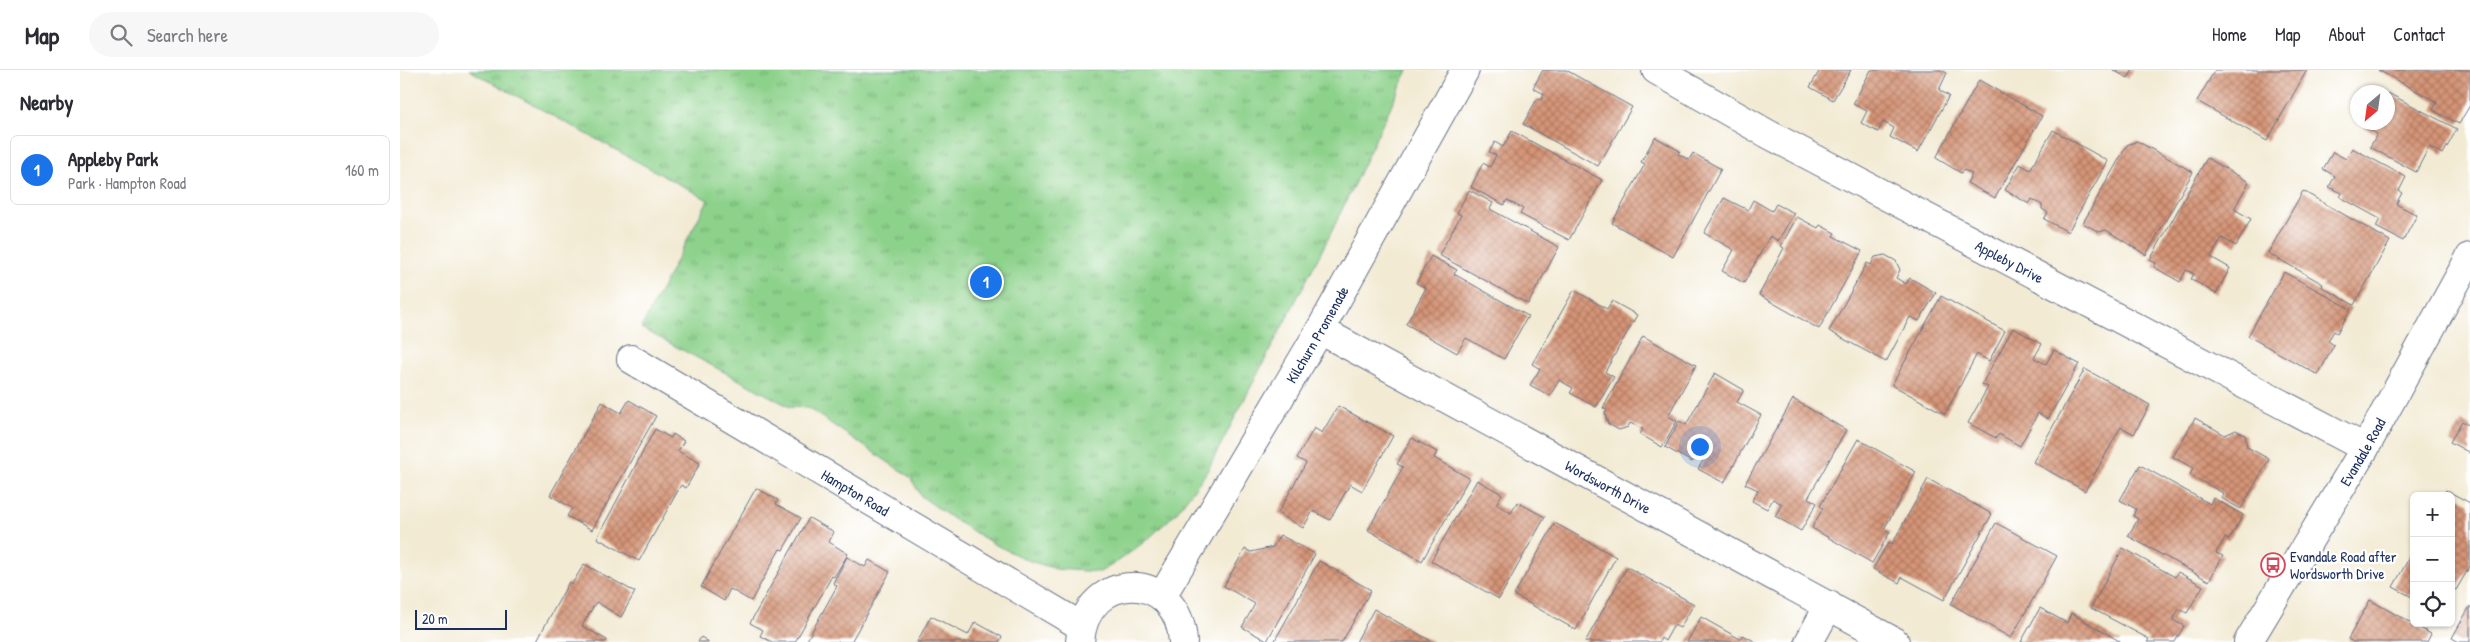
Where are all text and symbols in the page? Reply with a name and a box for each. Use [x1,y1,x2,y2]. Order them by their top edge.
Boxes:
search box [89,12,439,57]
text: Map [25,19,59,51]
icon: search [107,21,135,49]
text: Search here [147,22,228,48]
text: Home [2212,22,2247,47]
text: Map [2275,22,2300,47]
text: About [2328,22,2365,47]
text: Contact [2393,22,2445,47]
north arrow [2350,85,2395,130]
text: Nearby [20,88,73,117]
text: Appleby Park [68,146,158,172]
text: 1 [34,159,40,181]
text: 160 m [345,159,379,181]
text: Park · Hampton Road [68,172,186,194]
street label: Appleby Drive [1972,234,2047,288]
pin: 1 [970,263,1002,301]
street label: Kilchurn Promenade [1280,282,1353,387]
street label: Evandale Road [2334,414,2390,489]
your location [1687,434,1713,460]
street label: Wordsworth Drive [1562,455,1655,518]
street label: Hampton Road [818,464,893,521]
map controls [2410,492,2455,627]
button: + [2410,492,2455,537]
button: − [2410,537,2455,582]
place label: Evandale Road after Wordsworth Drive [2290,546,2397,584]
bus stop icon: Evandale Road after Wordsworth Drive [2260,552,2286,578]
button: locate [2410,582,2455,627]
scale bar [415,607,508,630]
text: 20 m [422,609,448,628]

